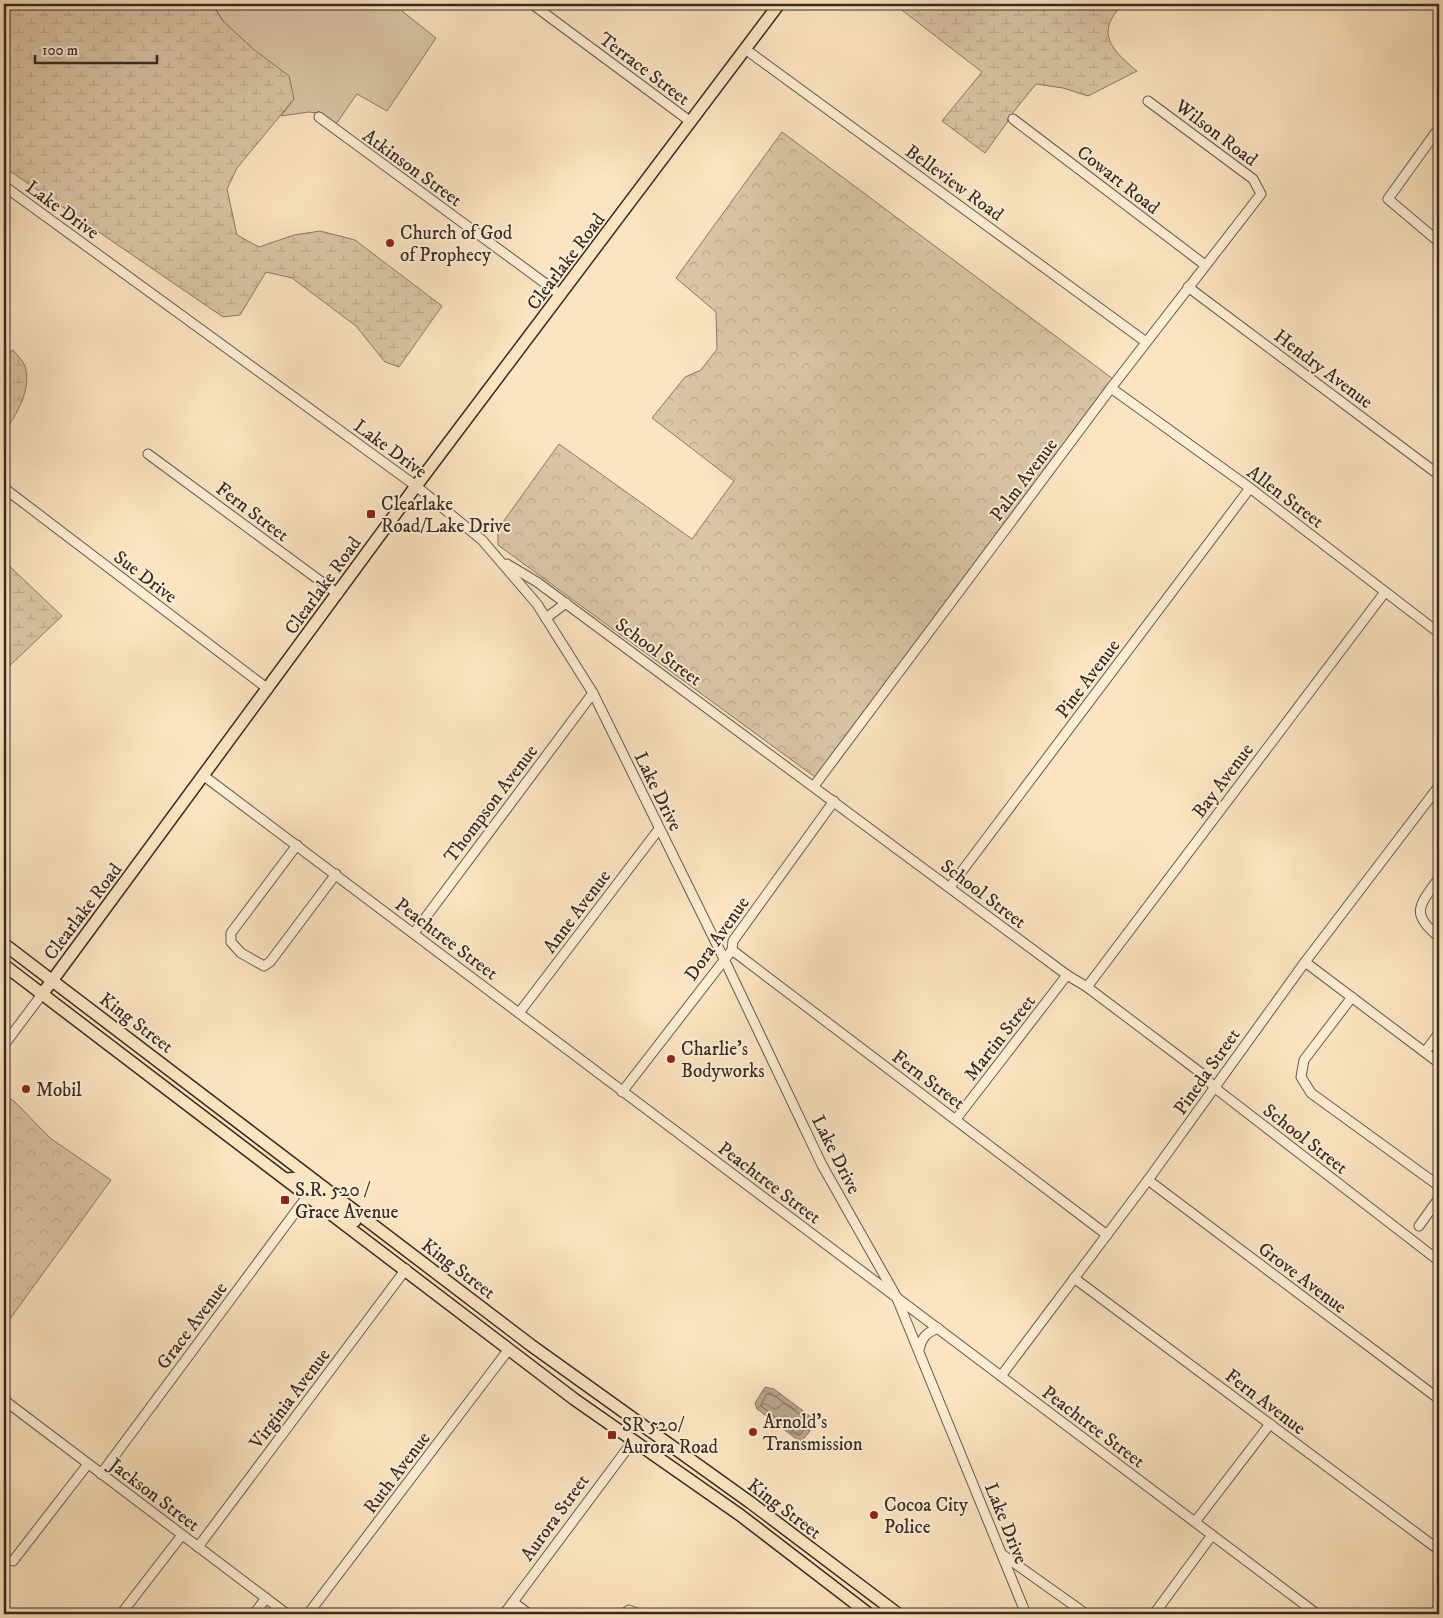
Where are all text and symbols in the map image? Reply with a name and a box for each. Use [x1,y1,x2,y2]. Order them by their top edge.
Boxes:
street label: Terrace Street [594,28,694,111]
scale bar [35,32,158,64]
text: 100 m [42,41,78,60]
street label: Wilson Road [1170,94,1262,172]
street label: Atkinson Street [358,125,466,212]
street label: Belleview Road [901,140,1008,227]
street label: Cowart Road [1072,141,1164,220]
street label: Lake Drive [21,176,103,245]
street label: Clearlake Road [522,208,610,315]
place label: Church of God of Prophecy [400,222,513,267]
marker: Church of God of Prophecy [384,237,396,249]
street label: Hendry Avenue [1269,325,1377,414]
street label: Lake Drive [349,415,431,484]
street label: Palm Avenue [986,434,1063,526]
street label: Allen Street [1242,461,1328,534]
street label: Fern Street [211,477,293,547]
place label: Clearlake Road/Lake Drive [381,493,511,538]
marker: Clearlake Road/Lake Drive [365,508,377,520]
street label: Clearlake Road [280,532,367,639]
street label: Sue Drive [109,546,181,609]
street label: School Street [610,613,706,691]
street label: Pine Avenue [1051,635,1125,723]
street label: Bay Avenue [1188,739,1259,823]
street label: Thompson Avenue [439,740,543,867]
street label: Lake Drive [629,748,687,835]
street label: School Street [936,855,1030,934]
street label: Clearlake Road [39,858,127,965]
street label: Anne Avenue [538,865,616,958]
street label: Dora Avenue [680,892,755,985]
street label: Peachtree Street [390,893,502,985]
street label: King Street [95,988,178,1058]
street label: Martin Street [960,990,1041,1085]
street label: Pineda Street [1169,1024,1245,1120]
place label: Charlie's Bodyworks [681,1038,765,1083]
street label: Fern Street [887,1045,969,1115]
marker: Charlie's Bodyworks [665,1053,677,1065]
place label: Mobil [36,1079,82,1102]
marker: Mobil [20,1083,32,1095]
street label: School Street [1258,1099,1352,1179]
street label: Lake Drive [806,1111,865,1198]
street label: Peachtree Street [713,1137,825,1229]
place label: S.R. 520 / Grace Avenue [295,1179,398,1224]
marker: S.R. 520 / Grace Avenue [279,1194,291,1206]
street label: King Street [417,1234,500,1304]
street label: Grove Avenue [1253,1238,1351,1319]
street label: Grace Avenue [152,1278,233,1374]
street label: Virginia Avenue [244,1344,335,1454]
street label: Fern Avenue [1220,1364,1310,1440]
street label: Peachtree Street [1037,1381,1149,1473]
place label: Arnold's Transmission [763,1411,863,1456]
place label: SR 520/ Aurora Road [622,1414,719,1459]
marker: Arnold's Transmission [747,1426,759,1438]
street label: Ruth Avenue [359,1427,436,1518]
marker: SR 520/ Aurora Road [606,1429,618,1441]
street label: Jackson Street [103,1452,204,1537]
street label: Aurora Street [516,1470,594,1566]
street label: King Street [743,1474,826,1544]
street label: Lake Drive [979,1480,1032,1568]
place label: Cocoa City Police [884,1494,969,1539]
marker: Cocoa City Police [868,1509,880,1521]

